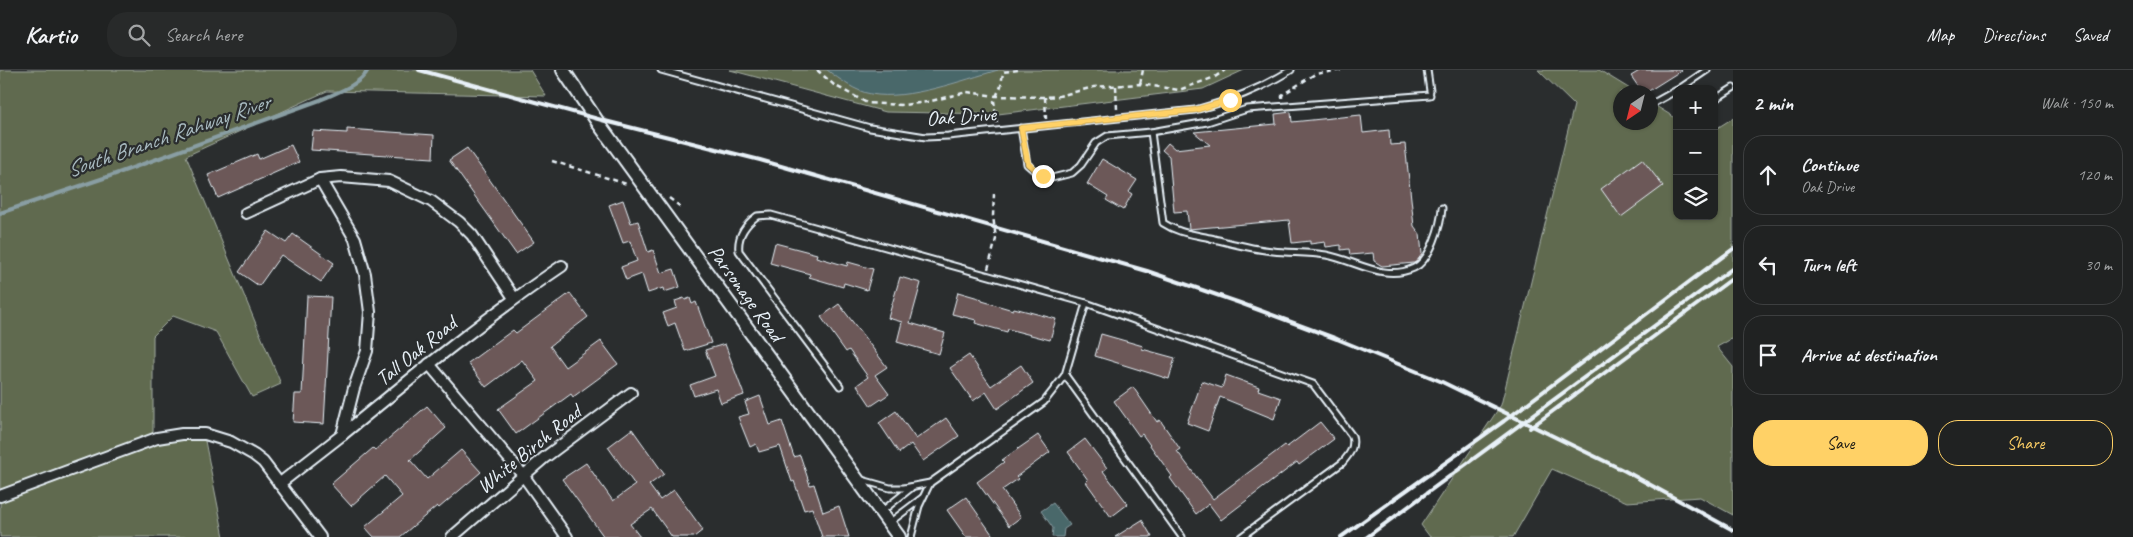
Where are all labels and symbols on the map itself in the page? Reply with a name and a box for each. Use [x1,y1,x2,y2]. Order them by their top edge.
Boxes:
north arrow [1613,85,1658,130]
water label: South Branch Rahway River [63,87,276,184]
route start [1219,89,1242,112]
street label: Oak Drive [925,101,998,131]
route end [1032,165,1055,188]
street label: Parsonage Road [702,240,792,349]
street label: Tall Oak Road [370,308,465,391]
street label: White Birch Road [471,397,589,499]

